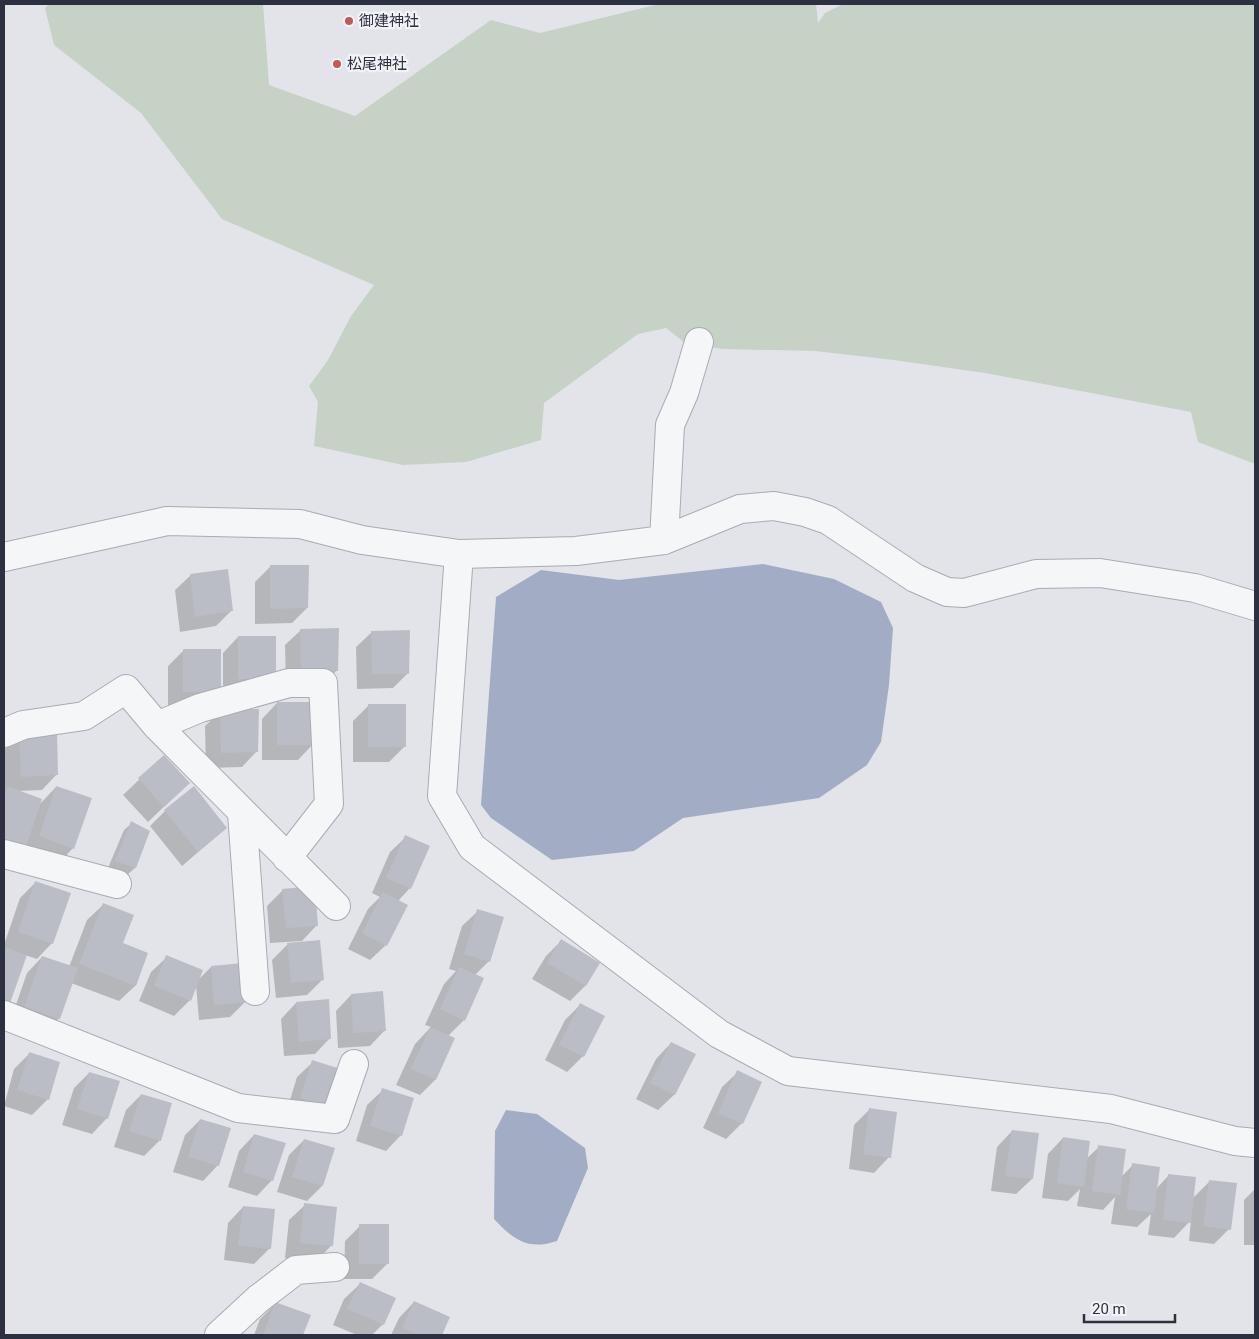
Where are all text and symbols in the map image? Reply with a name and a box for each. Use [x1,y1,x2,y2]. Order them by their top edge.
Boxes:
place label: 御建神社 [359,12,419,30]
marker: 御建神社 [343,15,355,27]
place label: 松尾神社 [347,55,407,73]
marker: 松尾神社 [331,58,343,70]
scale bar [1084,1292,1175,1324]
text: 20 m [1092,1300,1126,1318]

